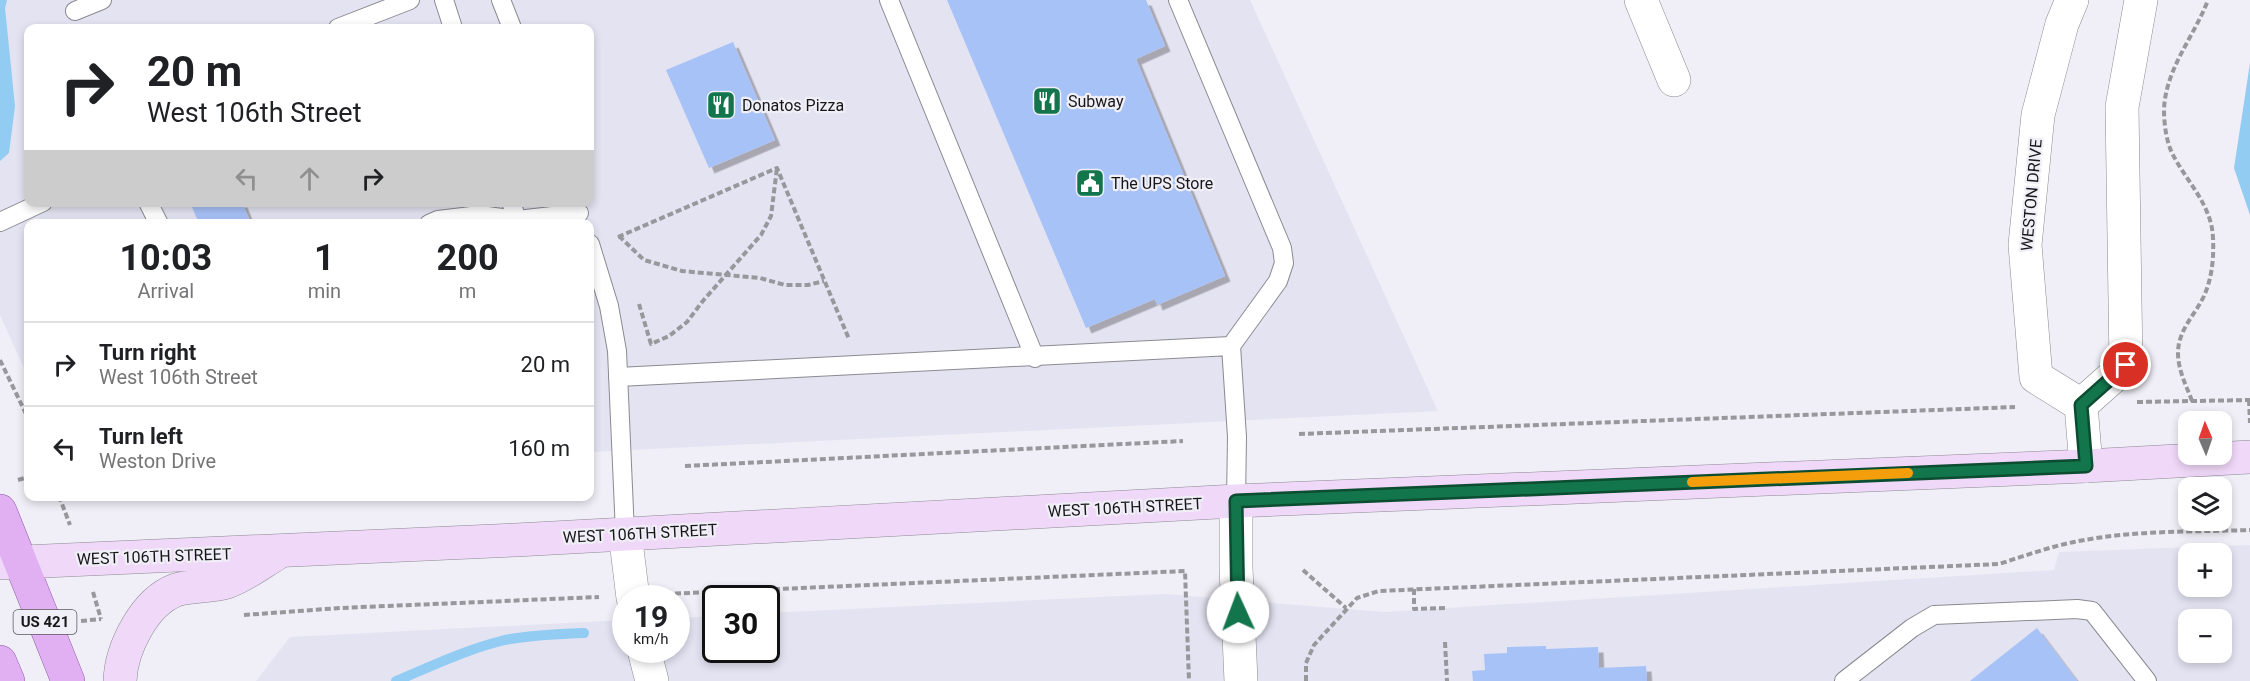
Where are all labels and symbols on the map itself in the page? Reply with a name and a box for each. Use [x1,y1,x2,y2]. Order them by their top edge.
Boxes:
restaurant icon: Subway [1031,85,1063,117]
restaurant icon: Donatos Pizza [705,89,737,121]
place label: Subway [1068,92,1124,111]
place label: Donatos Pizza [742,96,844,115]
street label: WESTON DRIVE [2017,138,2046,252]
public building icon: The UPS Store [1074,167,1106,199]
place label: The UPS Store [1111,174,1213,193]
pin [2100,339,2151,390]
north arrow [2178,411,2232,465]
street label: WEST 106TH STREET [1047,494,1203,521]
street label: WEST 106TH STREET [562,520,718,547]
street label: WEST 106TH STREET [76,544,232,569]
position arrow [1206,580,1270,644]
speed limit sign: 30 [702,585,780,663]
road number: US 421 [14,610,76,634]

